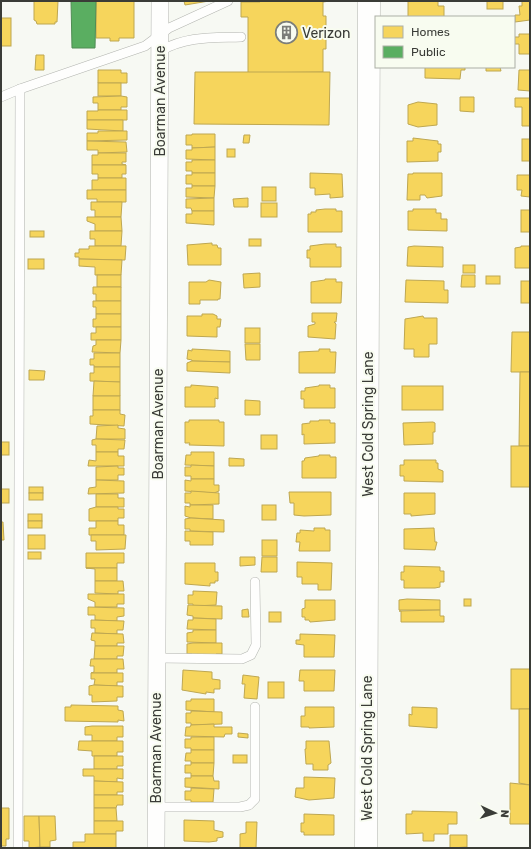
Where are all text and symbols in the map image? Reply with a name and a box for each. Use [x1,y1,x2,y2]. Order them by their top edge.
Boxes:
legend [375,16,515,68]
building icon: Verizon [274,20,300,46]
place label: Verizon [302,25,351,42]
text: Homes [411,25,450,39]
street label: Boarman Avenue [152,45,169,157]
text: Public [411,45,446,59]
street label: West Cold Spring Lane [360,351,377,497]
street label: Boarman Avenue [150,368,167,480]
street label: West Cold Spring Lane [359,675,376,821]
street label: Boarman Avenue [148,692,165,804]
north arrow [475,793,515,833]
text: N [498,809,511,818]

